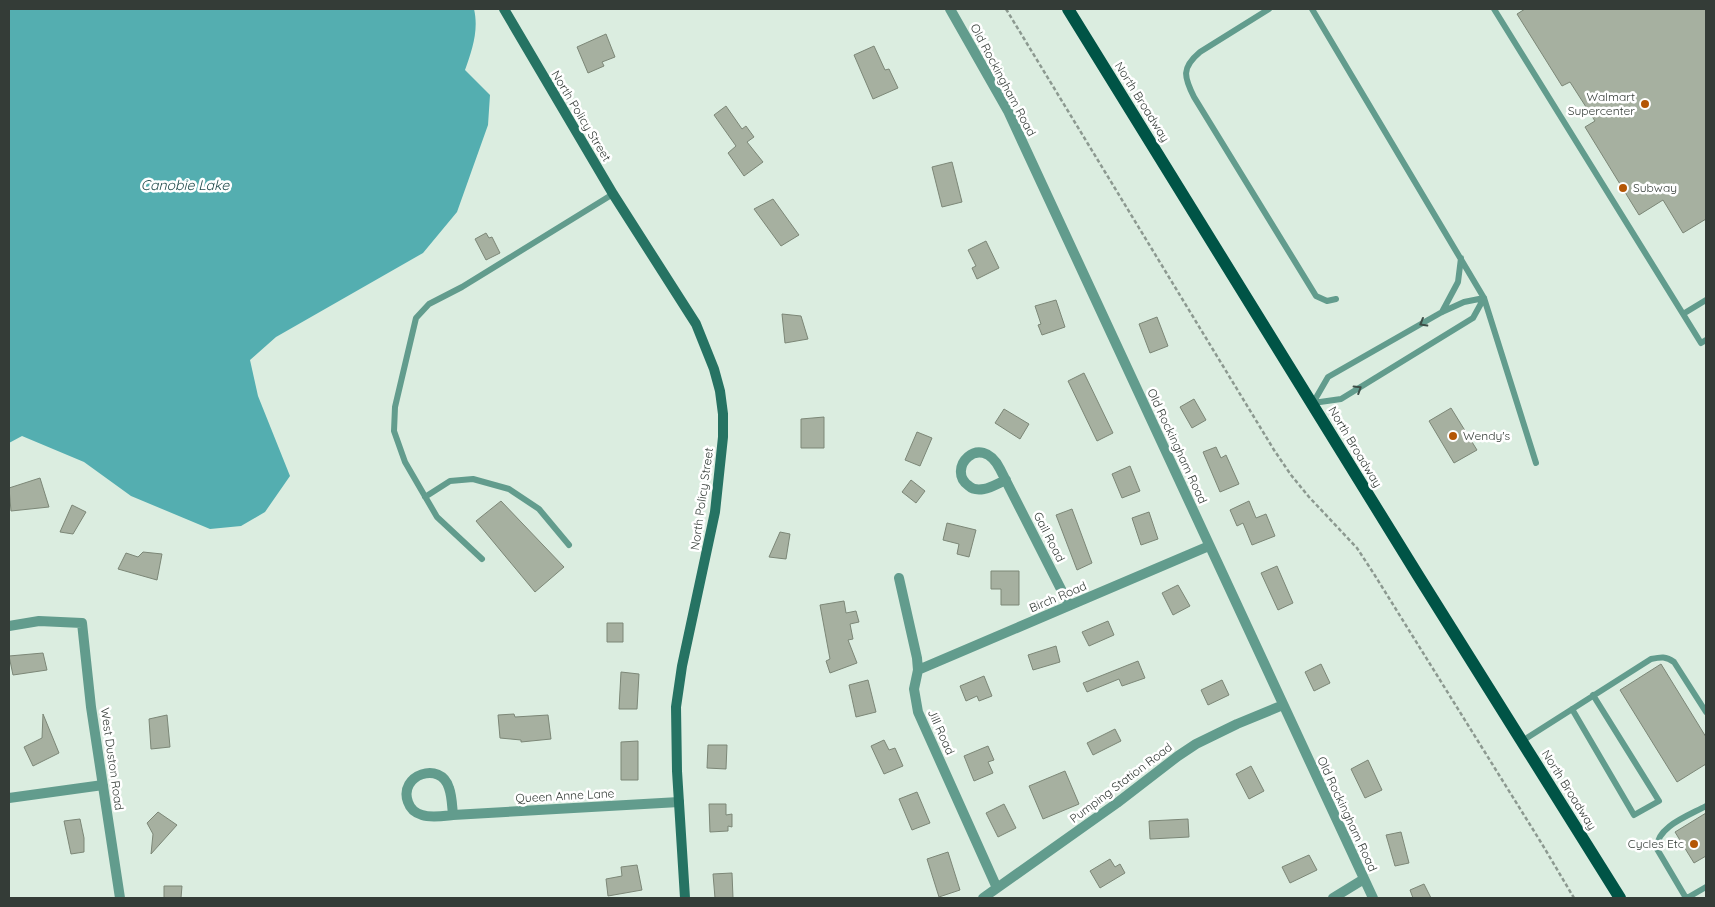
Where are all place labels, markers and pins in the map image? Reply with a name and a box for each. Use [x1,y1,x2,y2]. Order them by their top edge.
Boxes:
place label: Walmart Supercenter [1568,89,1635,118]
marker: Walmart Supercenter [1639,98,1651,110]
place label: Subway [1633,180,1677,195]
marker: Subway [1617,182,1629,194]
place label: Wendy's [1463,428,1511,443]
marker: Wendy's [1447,430,1459,442]
place label: Cycles Etc [1628,836,1684,851]
marker: Cycles Etc [1688,838,1700,850]

